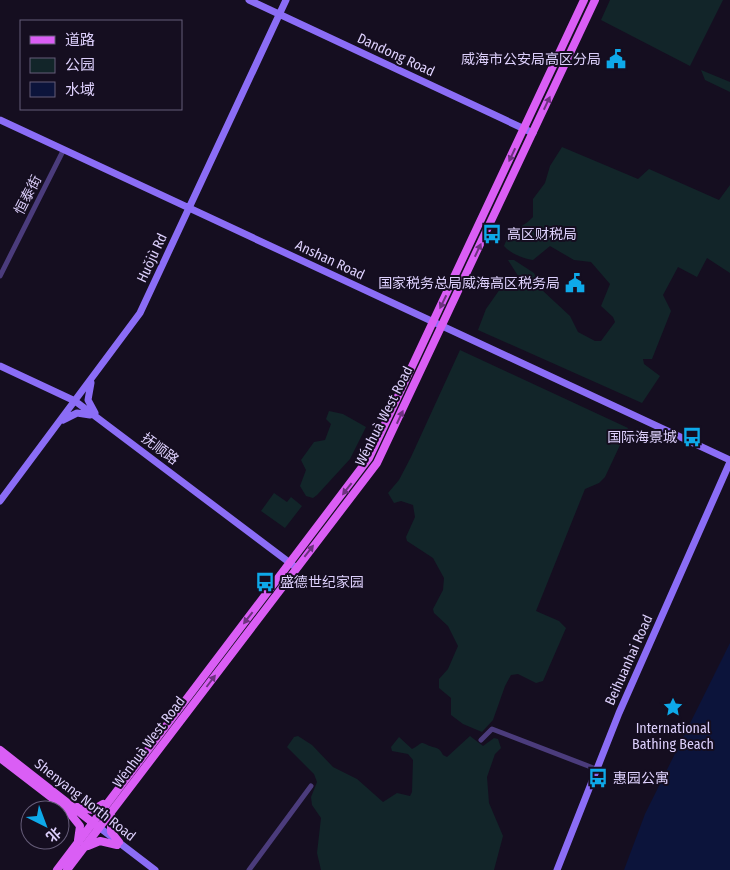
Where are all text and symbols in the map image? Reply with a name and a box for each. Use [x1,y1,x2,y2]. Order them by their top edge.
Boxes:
legend [20,20,182,110]
street label: Dandong Road [355,30,437,80]
text: 道路 [65,31,95,49]
public building icon: 威海市公安局高区分局 [605,48,627,70]
place label: 威海市公安局高区分局 [461,51,601,68]
text: 公园 [65,56,95,74]
text: 水域 [65,81,95,99]
one-way arrow [543,96,551,110]
one-way arrow [508,148,516,162]
street label: 恒泰街 [11,172,45,218]
bus stop icon: 高区财税局 [481,223,503,245]
place label: 高区财税局 [507,226,577,243]
street label: Huǒjù Rd [133,231,171,285]
street label: Anshan Road [293,237,367,283]
one-way arrow [475,243,483,257]
public building icon: 国家税务总局威海高区税务局 [564,272,586,294]
place label: 国家税务总局威海高区税务局 [378,275,560,292]
one-way arrow [438,295,446,309]
street label: Wénhuà West Road [352,363,416,469]
one-way arrow [396,410,404,424]
bus stop icon: 国际海景城 [681,426,703,448]
place label: 国际海景城 [607,429,677,446]
street label: 抚顺路 [138,430,182,468]
one-way arrow [342,482,352,496]
one-way arrow [304,544,314,558]
bus stop icon: 盛德世纪家园 [254,571,276,593]
place label: 盛德世纪家园 [280,574,364,591]
one-way arrow [242,611,253,624]
street label: Beihuanhai Road [601,612,657,708]
one-way arrow [206,674,216,688]
street label: Wénhuà West Road [109,693,189,791]
place icon: International Bathing Beach [662,696,684,718]
place label: International Bathing Beach [632,720,714,753]
street label: Shenyang North Road [31,755,139,845]
bus stop icon: 惠园公寓 [587,767,609,789]
place label: 惠园公寓 [613,770,669,787]
north arrow [20,800,70,850]
text: 北 [42,823,64,845]

